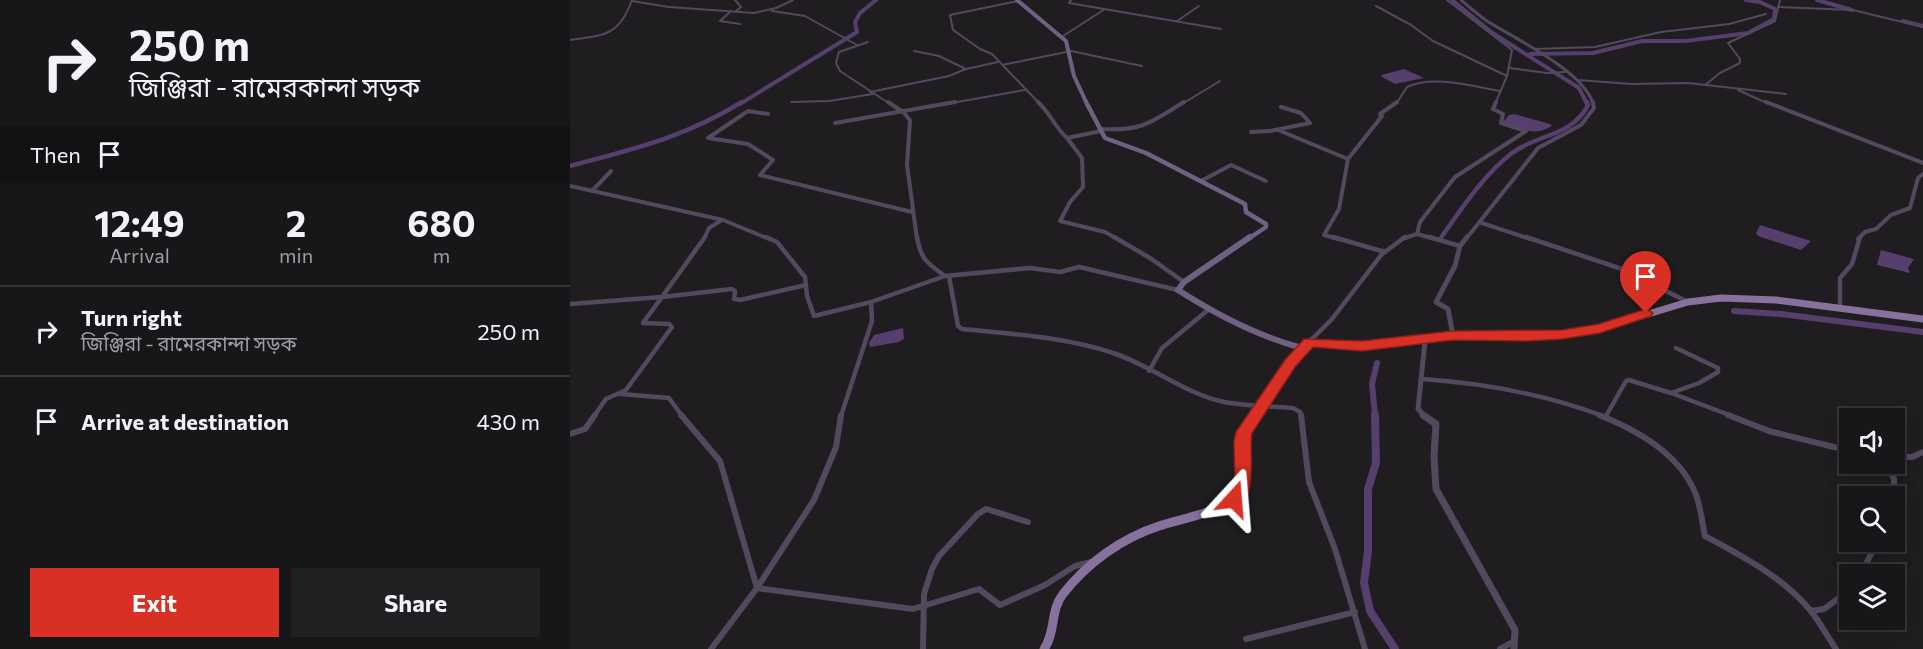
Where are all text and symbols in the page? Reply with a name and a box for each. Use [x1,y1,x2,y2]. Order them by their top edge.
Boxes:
text: 250 m [129,18,250,70]
icon: right [30,24,108,102]
text: জিঞ্জিরা - রামেরকান্দা সড়ক [129,70,420,103]
icon: arrive [93,138,126,171]
text: Then [30,141,81,168]
text: 12:49 [94,200,185,244]
text: 2 [286,200,306,244]
text: 680 [407,200,476,244]
text: Arrival [109,243,170,267]
text: min [279,243,313,267]
text: m [433,243,450,267]
pin [1620,251,1671,313]
icon: arrive [1629,260,1662,293]
text: Turn right [81,304,182,331]
icon: right [30,315,63,348]
text: 250 m [477,318,540,345]
text: জিঞ্জিরা - রামেরকান্দা সড়ক [81,331,297,355]
icon: arrive [30,405,63,438]
text: Arrive at destination [81,408,289,435]
text: 430 m [476,408,540,435]
map controls [1839,408,1905,630]
button: sound [1839,408,1905,474]
position arrow [1202,467,1266,531]
button: search [1839,486,1905,552]
button: layers [1839,564,1905,630]
button: Exit [30,568,279,637]
button: Share [291,568,540,637]

